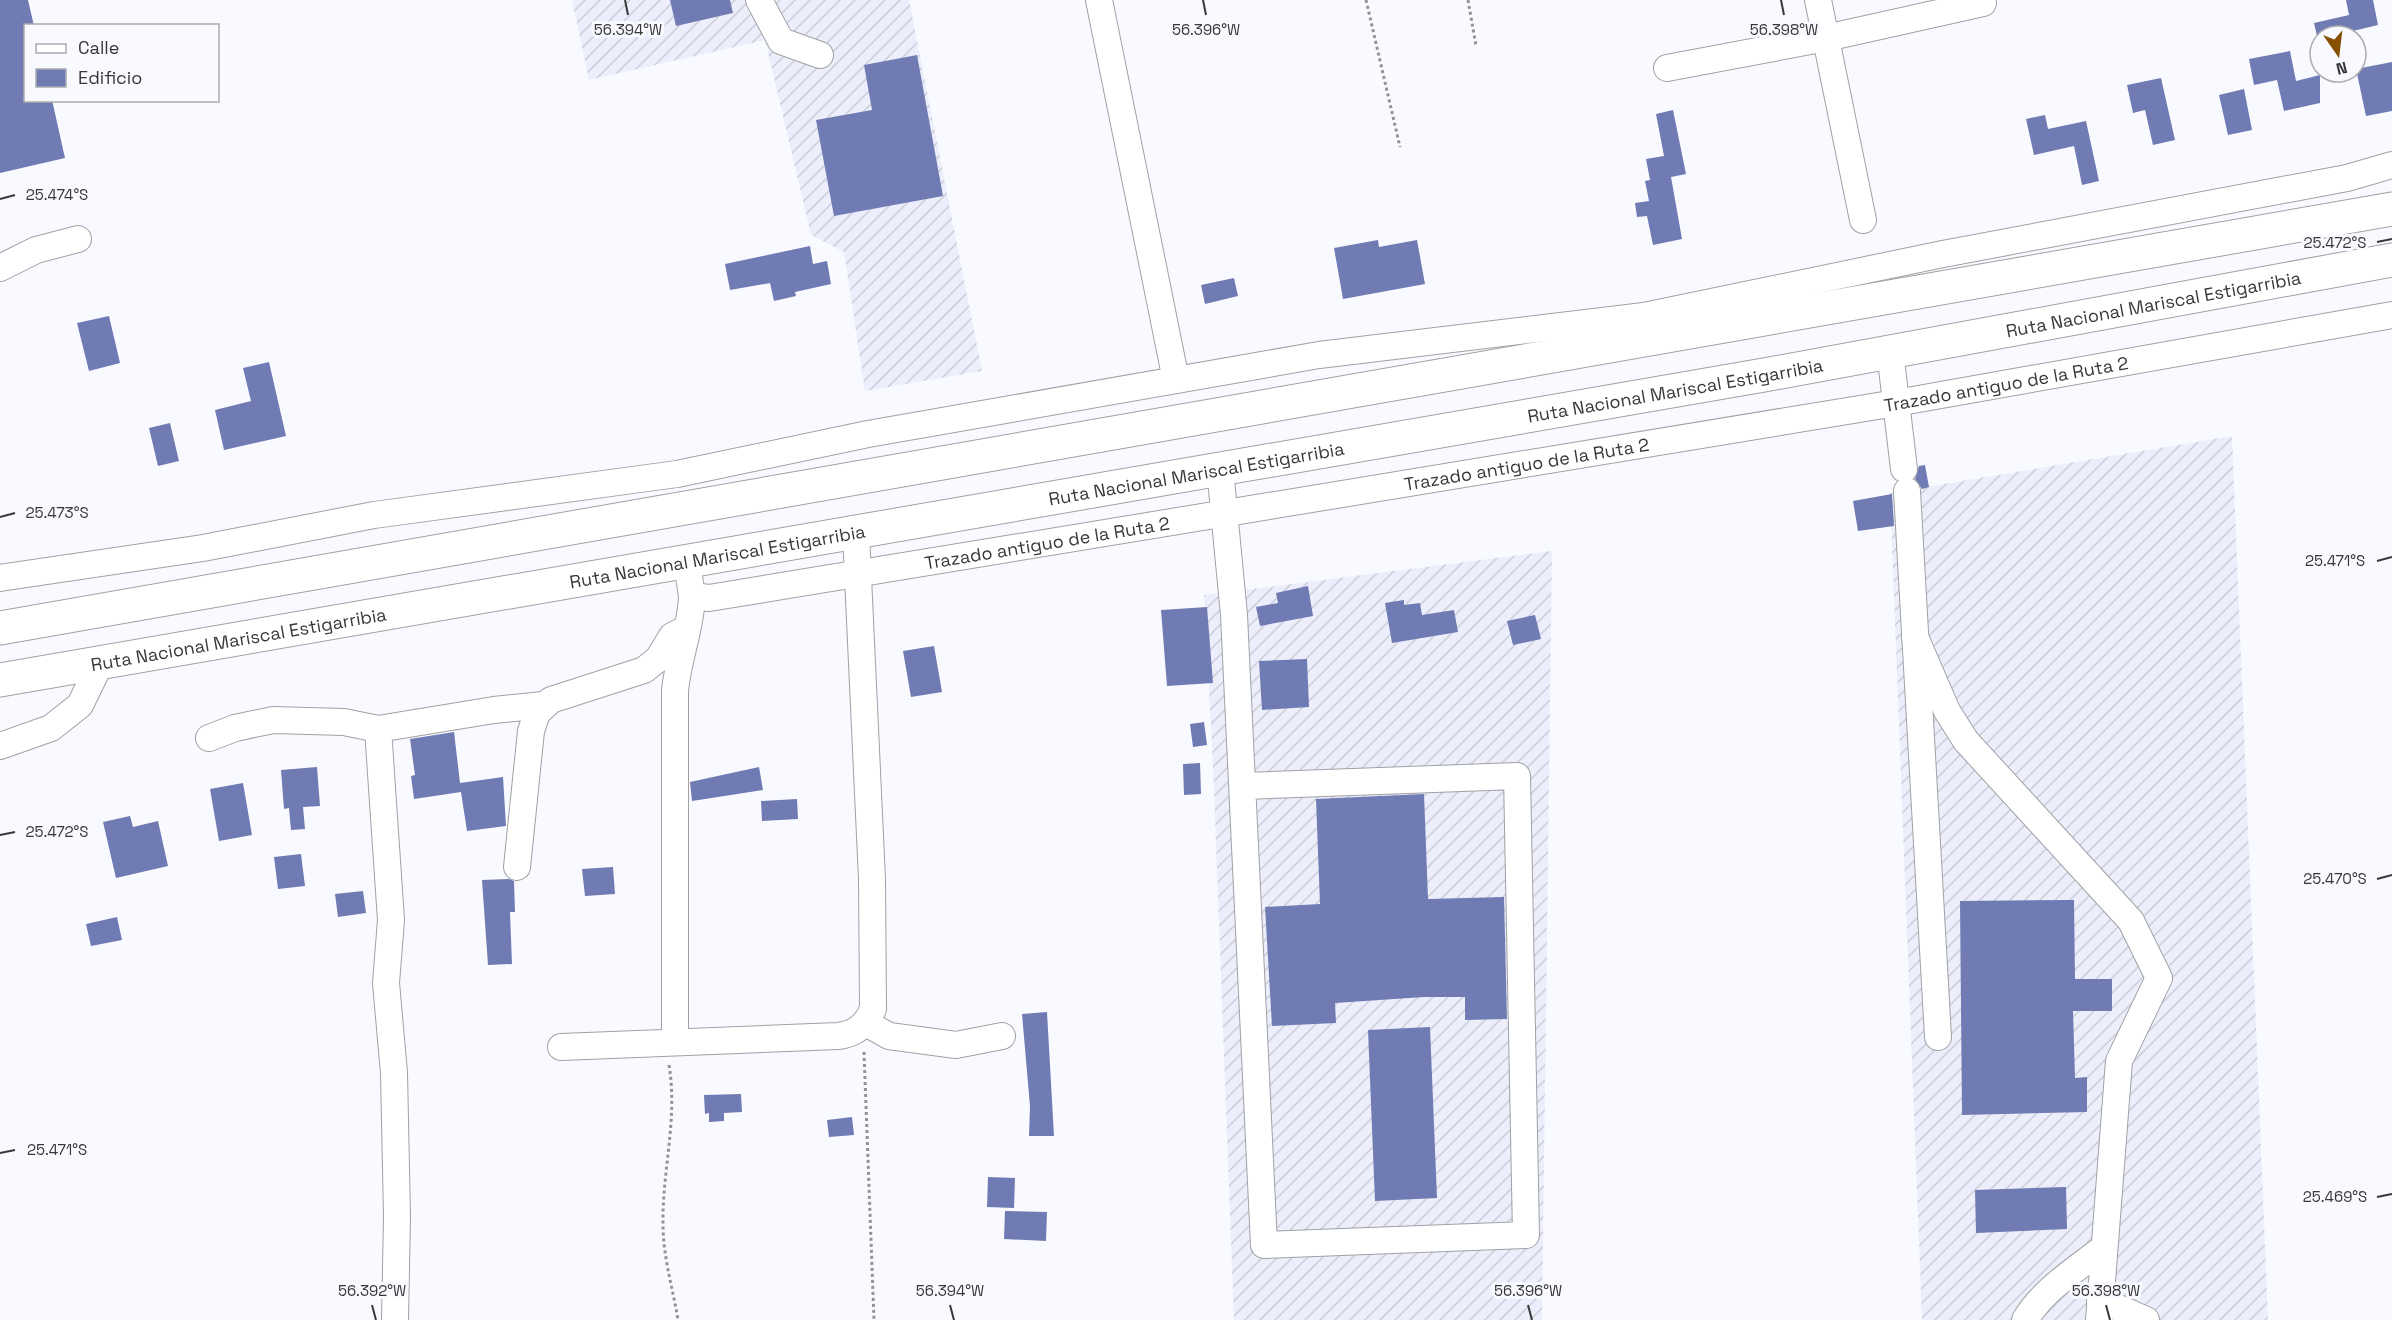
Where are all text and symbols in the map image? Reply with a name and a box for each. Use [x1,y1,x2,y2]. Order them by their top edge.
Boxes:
text: 56.394°W [594,20,662,39]
text: 56.396°W [1172,20,1240,39]
text: 56.398°W [1750,20,1818,39]
legend [24,24,219,102]
north arrow [2308,24,2368,84]
text: Calle [78,36,119,59]
text: N [2334,57,2349,80]
text: Edificio [78,66,142,89]
text: 25.474°S [26,185,88,204]
text: 25.472°S [2304,233,2367,252]
street label: Ruta Nacional Mariscal Estigarribia [2004,265,2303,342]
street label: Trazado antiguo de la Ruta 2 [1882,351,2130,416]
street label: Ruta Nacional Mariscal Estigarribia [1526,353,1825,427]
street label: Trazado antiguo de la Ruta 2 [1402,432,1651,495]
street label: Ruta Nacional Mariscal Estigarribia [1047,436,1346,510]
text: 25.473°S [25,503,89,522]
street label: Trazado antiguo de la Ruta 2 [923,511,1171,574]
street label: Ruta Nacional Mariscal Estigarribia [568,519,867,593]
text: 25.471°S [2305,551,2365,570]
street label: Ruta Nacional Mariscal Estigarribia [89,602,388,676]
text: 25.472°S [26,822,89,841]
text: 25.470°S [2303,869,2367,888]
text: 25.471°S [27,1140,87,1159]
text: 25.469°S [2303,1187,2367,1206]
text: 56.392°W [338,1281,406,1300]
text: 56.394°W [916,1281,984,1300]
text: 56.396°W [1494,1281,1562,1300]
text: 56.398°W [2072,1281,2140,1300]

